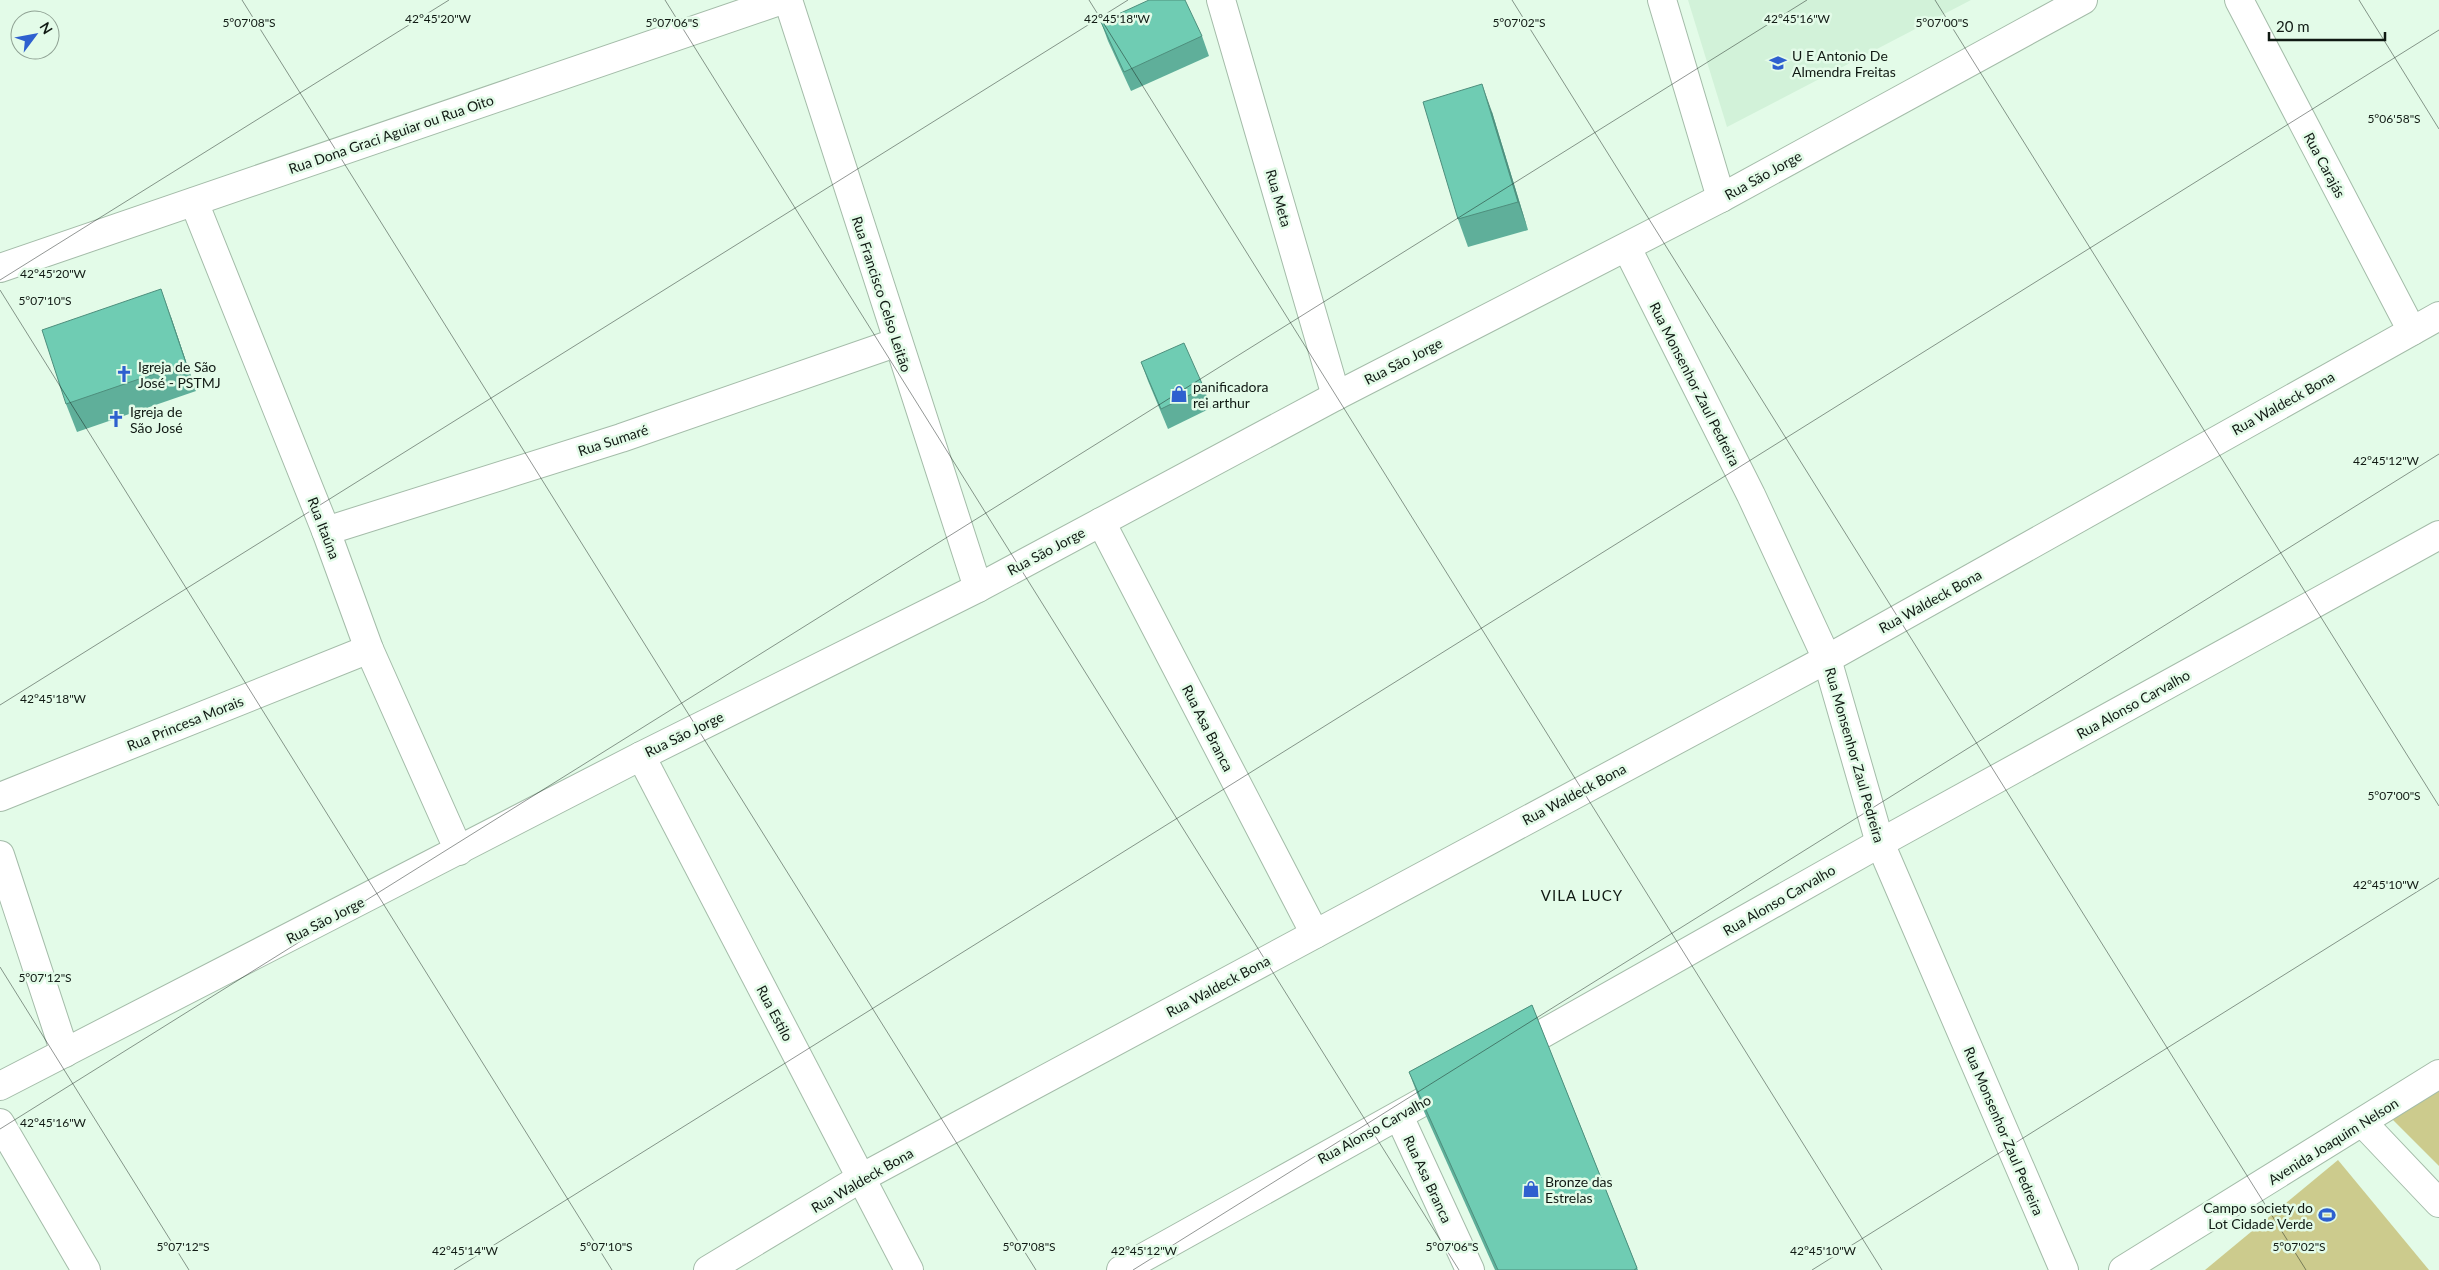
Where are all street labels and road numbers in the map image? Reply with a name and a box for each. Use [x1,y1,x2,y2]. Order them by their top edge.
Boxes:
street label: Rua Dona Graci Aguiar ou Rua Oito [286,91,496,177]
street label: Rua Carajás [2301,129,2349,201]
street label: Rua São Jorge [1721,147,1805,203]
street label: Rua Meta [1263,167,1295,229]
street label: Rua Francisco Celso Leitão [849,214,915,374]
street label: Rua Monsenhor Zaul Pedreira [1646,299,1744,469]
street label: Rua São Jorge [1361,334,1445,388]
street label: Rua Waldeck Bona [2229,368,2337,438]
street label: Rua Sumaré [576,421,650,459]
street label: Rua Itaúna [304,495,344,561]
street label: Rua São Jorge [1004,523,1088,579]
street label: Rua Waldeck Bona [1876,566,1984,636]
street label: Rua Monsenhor Zaul Pedreira [1822,665,1888,845]
street label: Rua Alonso Carvalho [2073,666,2193,742]
street label: Rua Asa Branca [1179,682,1237,774]
street label: Rua Princesa Morais [124,692,246,754]
street label: Rua São Jorge [642,708,726,760]
street label: Rua Waldeck Bona [1519,760,1629,828]
street label: Rua Alonso Carvalho [1720,861,1838,939]
street label: Rua São Jorge [283,893,367,947]
street label: Rua Waldeck Bona [1163,952,1273,1020]
street label: Rua Estilo [753,982,797,1044]
street label: Rua Monsenhor Zaul Pedreira [1961,1044,2047,1218]
street label: Rua Alonso Carvalho [1314,1091,1434,1167]
street label: Avenida Joaquim Nelson [2265,1094,2401,1188]
street label: Rua Asa Branca [1400,1132,1456,1226]
street label: Rua Waldeck Bona [808,1144,916,1216]

